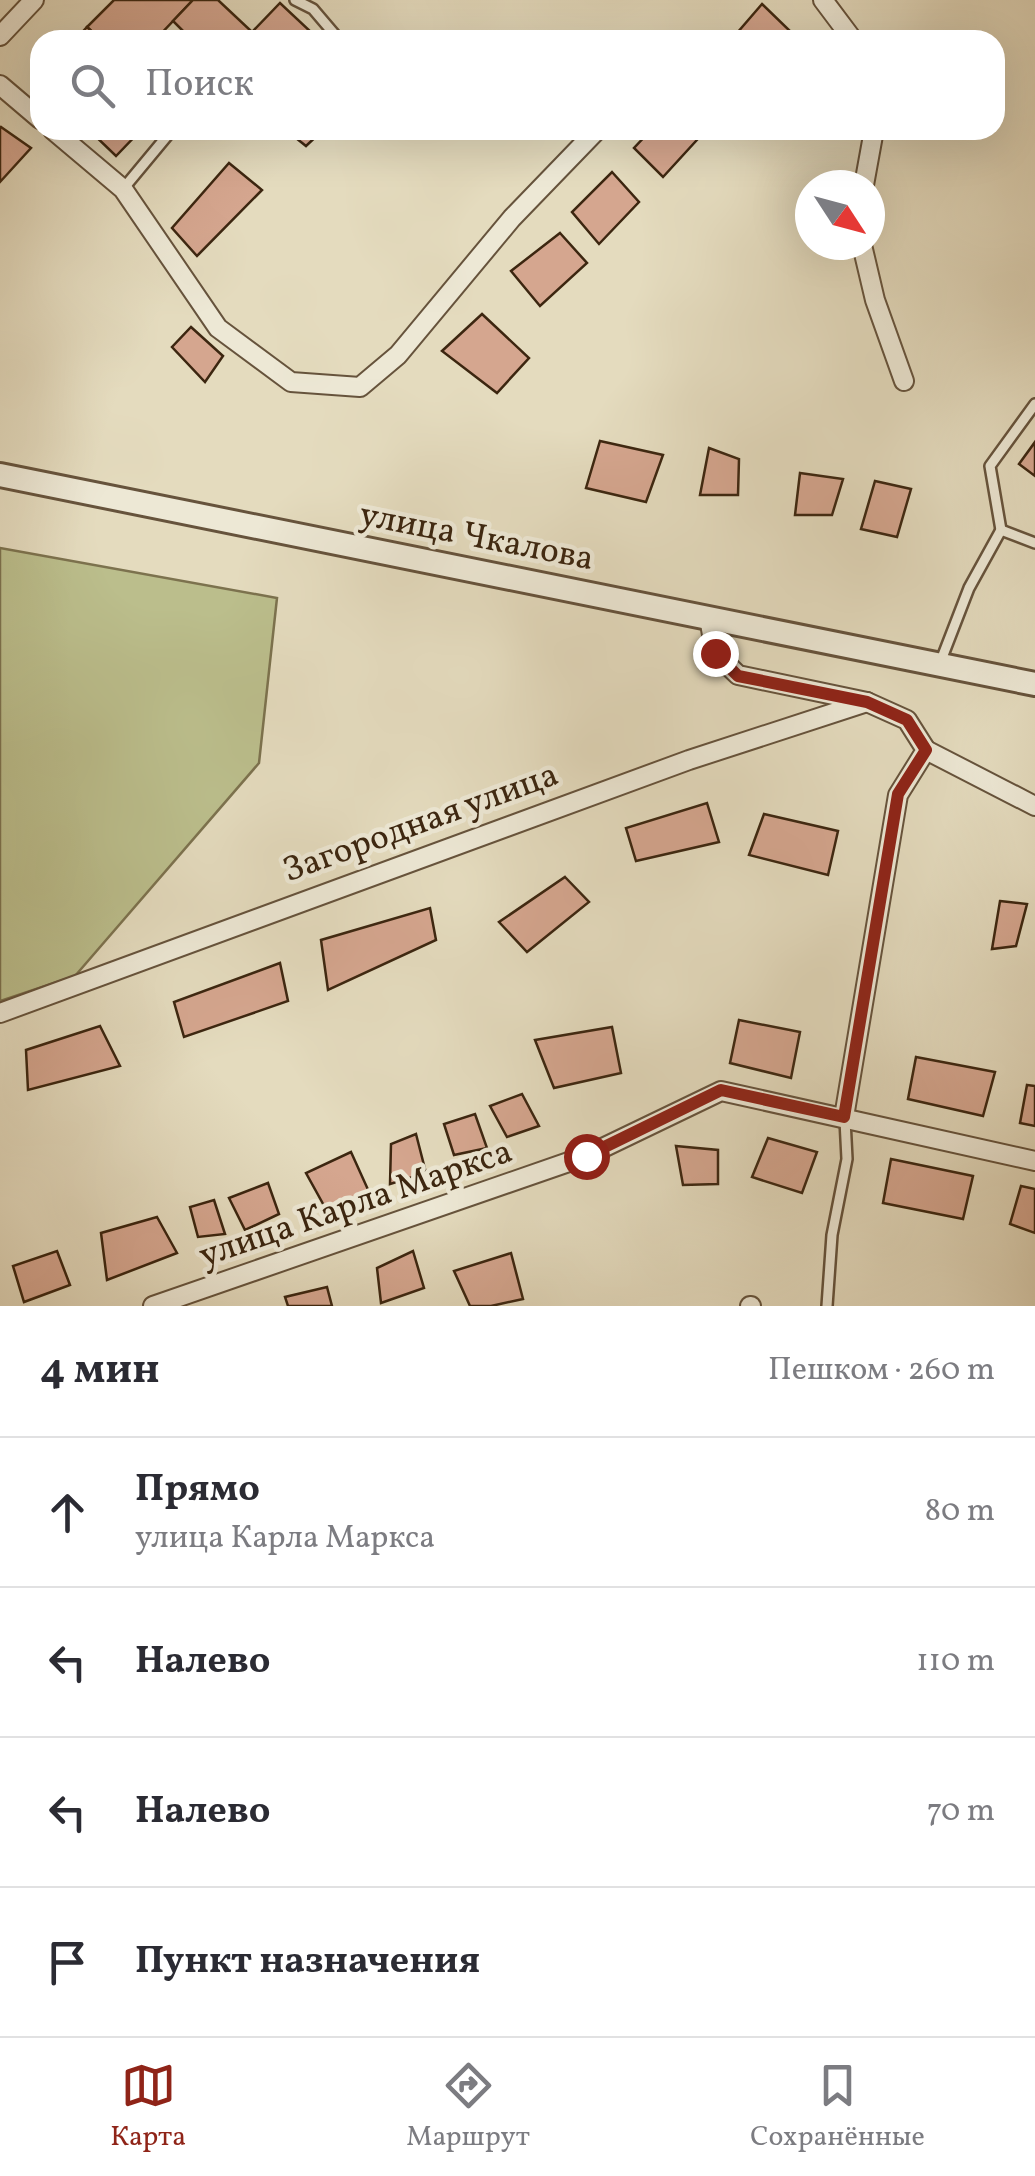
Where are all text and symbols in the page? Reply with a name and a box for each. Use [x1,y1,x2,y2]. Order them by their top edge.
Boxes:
search box [30,30,1005,140]
icon: search [65,58,120,113]
text: Поиск [145,59,254,112]
north arrow [795,170,885,260]
street label: улица Чкалова [355,492,598,584]
route end [693,631,739,677]
street label: Загородная улица [277,752,565,896]
street label: улица Карла Маркса [193,1129,519,1281]
route start [564,1134,610,1180]
text: 4 мин [40,1342,160,1401]
text: Пешком · 260 m [768,1349,995,1393]
text: Прямо [135,1464,260,1517]
icon: ahead [40,1485,95,1540]
text: 80 m [925,1490,995,1534]
text: улица Карла Маркса [135,1517,435,1561]
icon: left [40,1635,95,1690]
text: Налево [135,1636,271,1689]
text: 110 m [916,1640,995,1684]
icon: left [40,1785,95,1840]
text: Налево [135,1786,271,1839]
text: 70 m [927,1790,995,1834]
icon: arrive [40,1935,95,1990]
text: Пункт назначения [135,1936,480,1989]
tab: Карта [110,2058,186,2157]
tab: Маршрут [406,2058,530,2157]
tab: Сохранённые [750,2058,925,2157]

